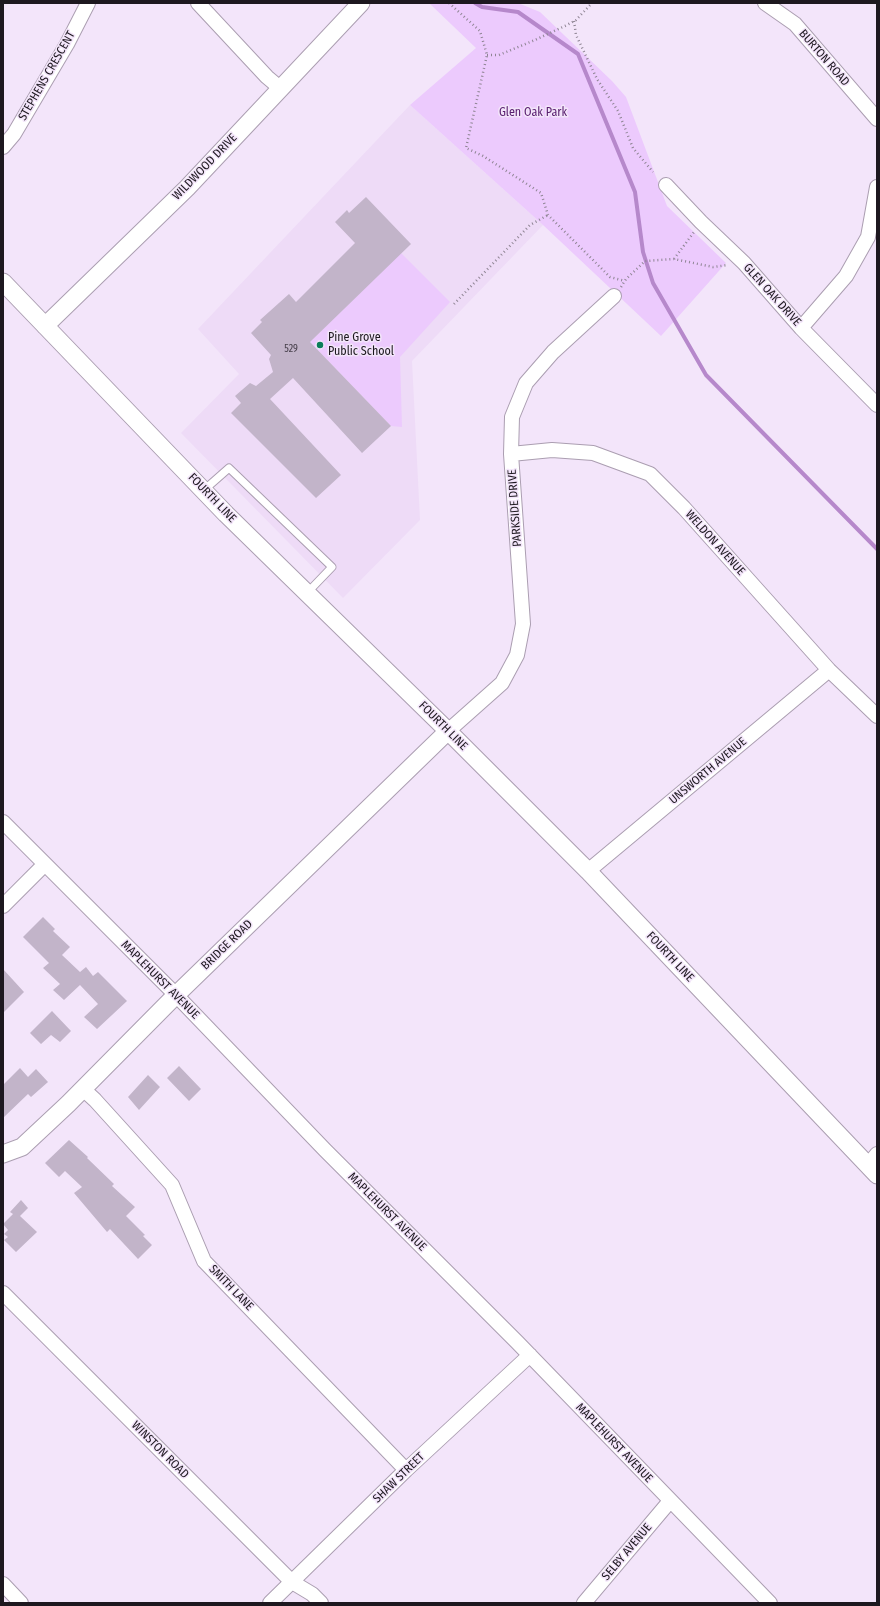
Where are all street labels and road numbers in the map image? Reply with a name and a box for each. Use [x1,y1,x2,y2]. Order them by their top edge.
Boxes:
street label: BURTON ROAD [796,27,852,89]
street label: STEPHENS CRESCENT [16,29,78,123]
street label: WILDWOOD DRIVE [170,131,240,203]
street label: GLEN OAK DRIVE [740,261,804,329]
street label: PARKSIDE DRIVE [505,469,525,547]
street label: FOURTH LINE [185,470,239,526]
street label: WELDON AVENUE [682,508,748,578]
street label: FOURTH LINE [416,699,470,753]
street label: UNSWORTH AVENUE [666,734,750,808]
street label: BRIDGE ROAD [198,917,256,973]
street label: FOURTH LINE [643,929,697,985]
street label: MAPLEHURST AVENUE [118,938,202,1022]
street label: MAPLEHURST AVENUE [345,1170,429,1254]
street label: SMITH LANE [206,1262,256,1314]
street label: MAPLEHURST AVENUE [572,1400,656,1486]
street label: WINSTON ROAD [128,1418,192,1482]
street label: SHAW STREET [370,1450,428,1506]
street label: SELBY AVENUE [599,1521,655,1583]

